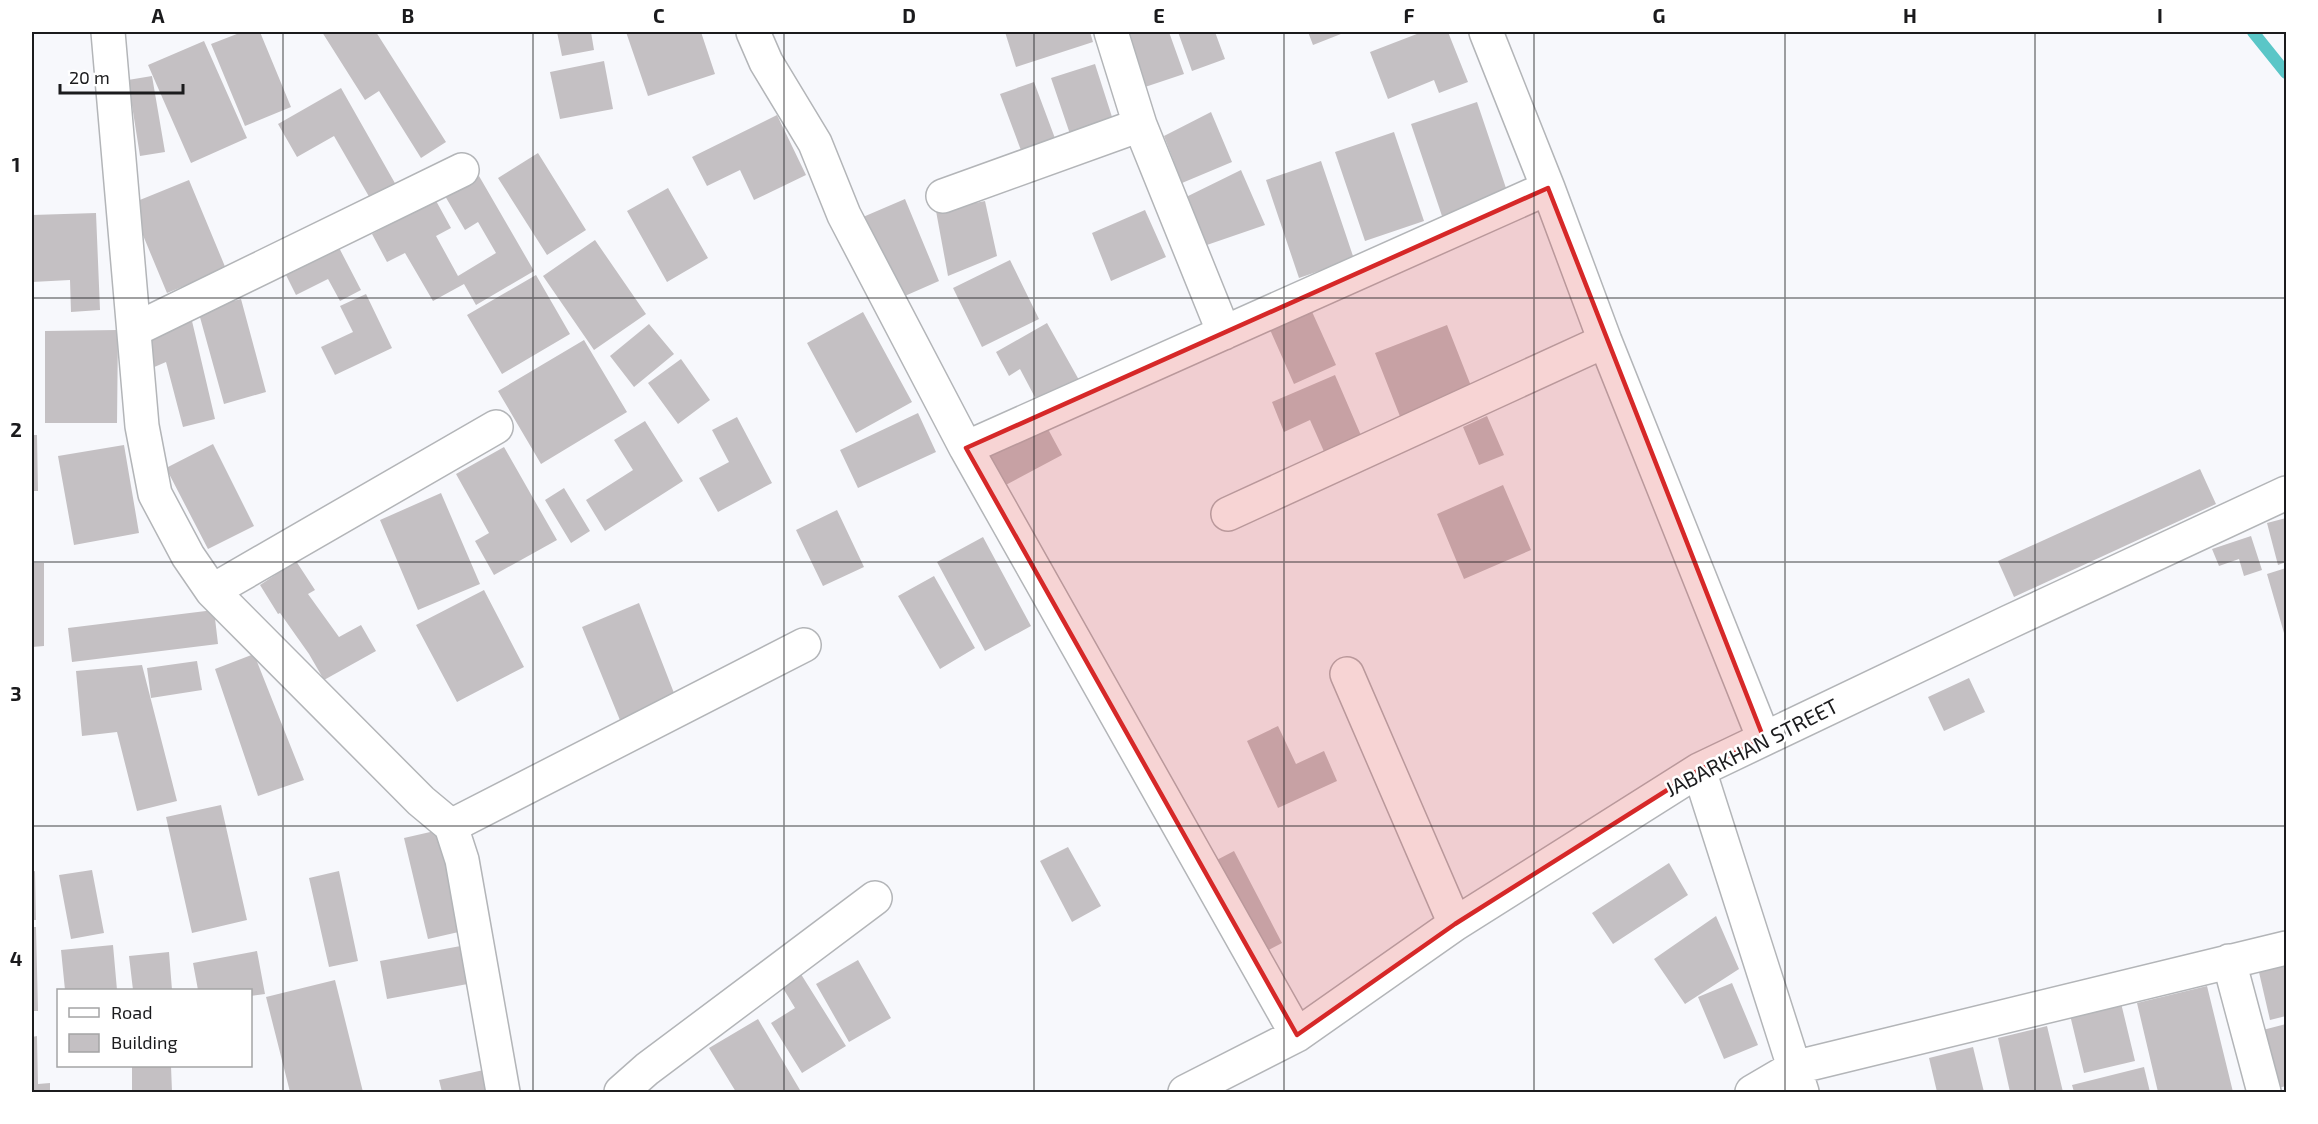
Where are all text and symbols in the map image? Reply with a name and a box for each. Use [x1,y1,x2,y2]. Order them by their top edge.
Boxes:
text: A [151,3,165,27]
text: B [402,3,414,27]
text: C [653,3,665,27]
text: D [902,3,916,27]
text: E [1153,3,1165,27]
text: F [1403,3,1415,27]
text: G [1653,3,1665,27]
text: H [1903,3,1917,27]
text: I [2157,3,2163,27]
scale bar [60,57,183,95]
text: 20 m [69,66,110,88]
text: 1 [12,152,20,176]
text: 2 [10,417,22,441]
text: 3 [10,681,22,705]
street label: JABARKHAN STREET [1661,692,1842,801]
text: 4 [10,946,23,970]
legend [57,989,252,1067]
text: Road [111,1001,152,1023]
text: Building [111,1031,178,1053]

